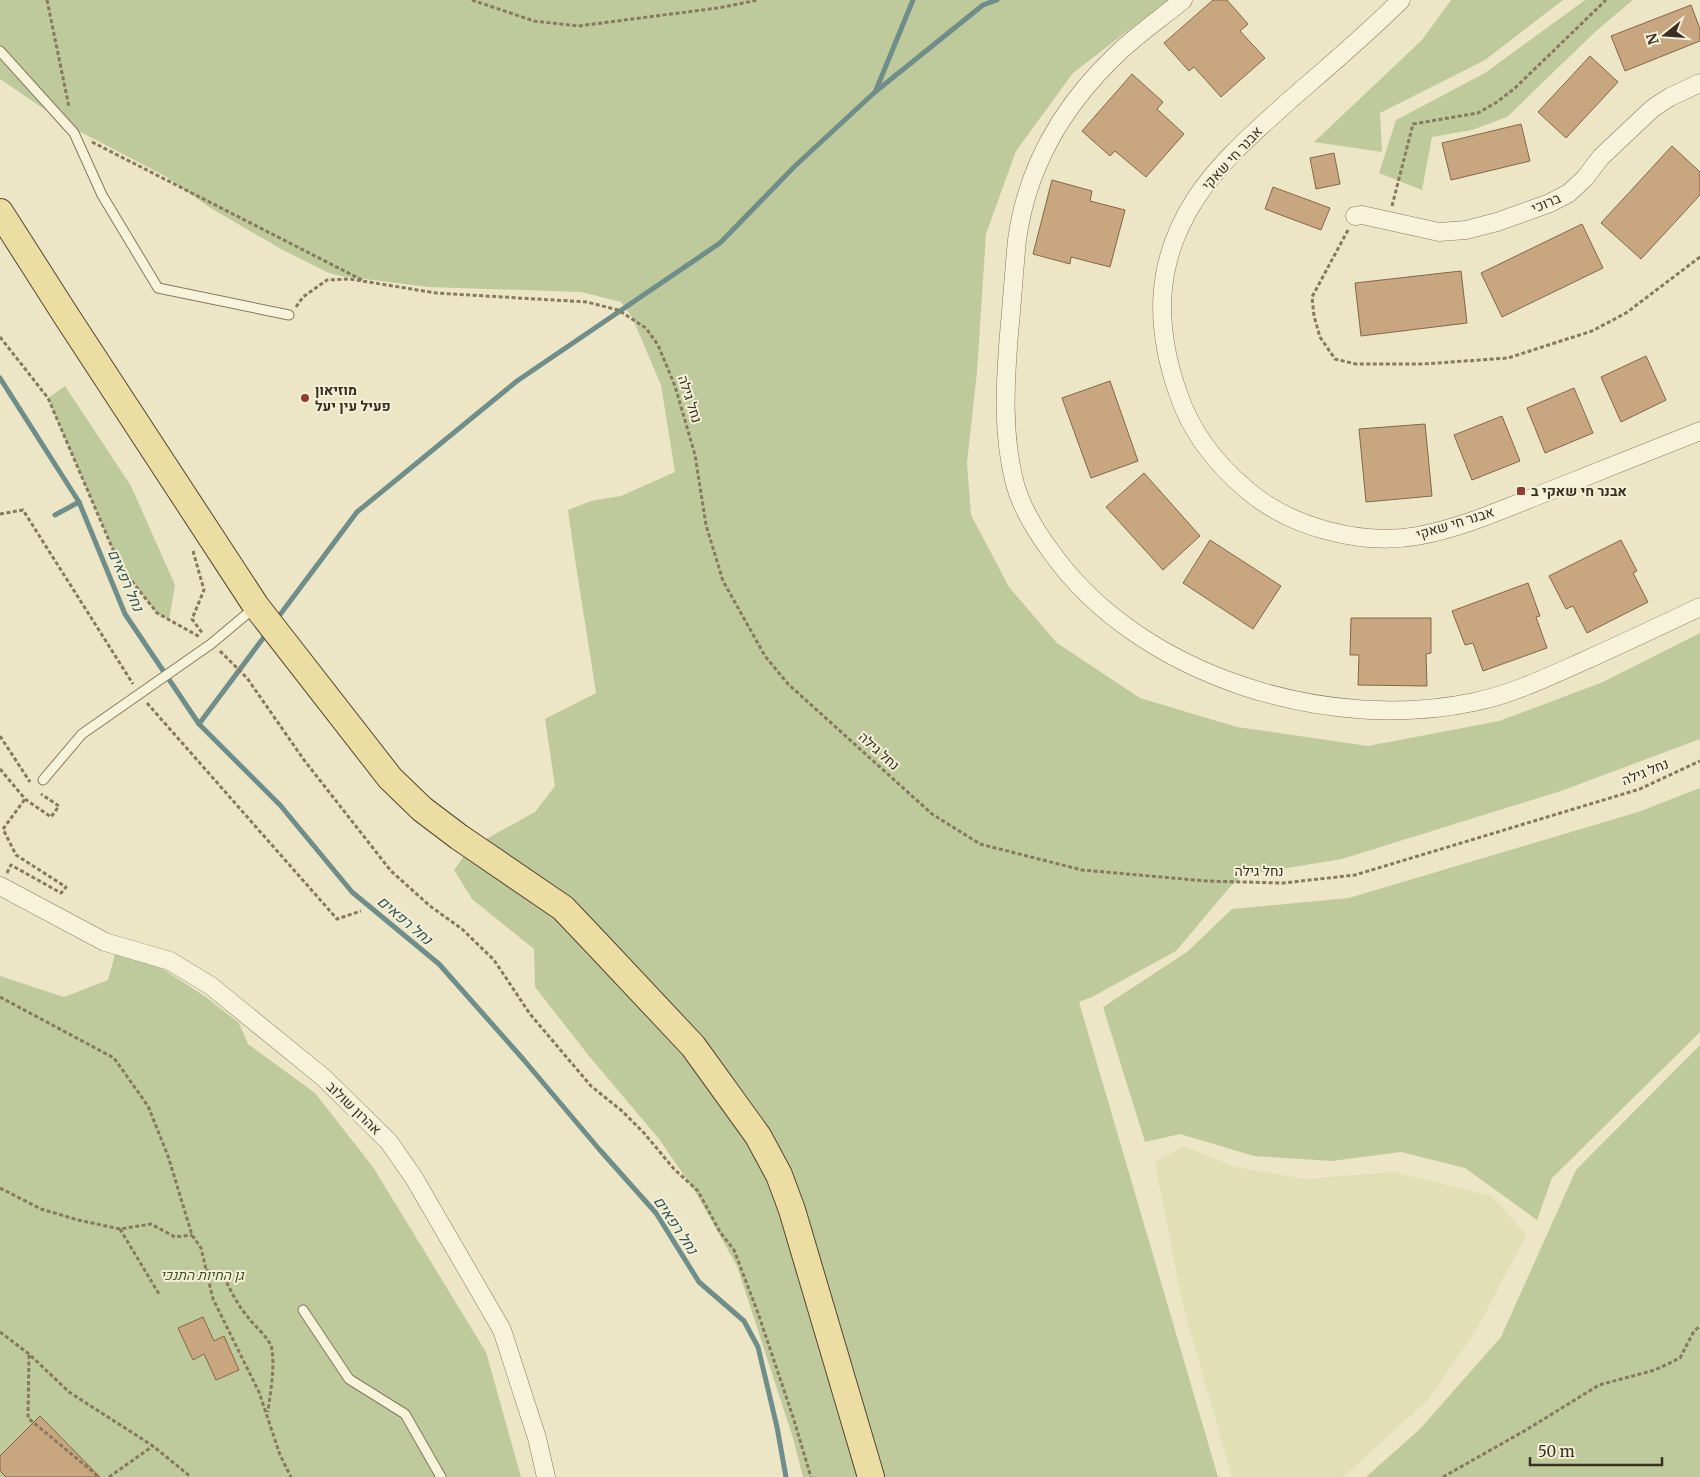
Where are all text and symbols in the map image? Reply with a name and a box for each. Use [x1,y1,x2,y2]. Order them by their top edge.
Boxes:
north arrow [1640,10,1690,60]
text: N [1642,31,1663,47]
street label: אבנר חי שאקי [1198,122,1266,194]
street label: ברוכי [1529,189,1564,217]
street label: נחל גילה [674,373,706,425]
place label: מוזיאון פעיל עין יעל [315,381,391,415]
marker: מוזיאון פעיל עין יעל [299,392,311,404]
place label: אבנר חי שאקי ב [1531,482,1627,500]
marker: אבנר חי שאקי ב [1515,485,1527,497]
street label: אבנר חי שאקי [1414,503,1496,543]
water label: נחל רפאים [104,546,149,615]
street label: נחל גילה [855,728,903,774]
street label: נחל גילה [1619,754,1671,790]
street label: נחל גילה [1234,862,1284,880]
water label: נחל רפאים [374,892,438,949]
street label: אהרון שולוב [323,1077,385,1139]
water label: נחל רפאים [650,1192,703,1259]
park label: גן החיות התנכי [160,1266,245,1284]
scale bar [1530,1434,1662,1466]
text: 50 m [1538,1442,1575,1461]

